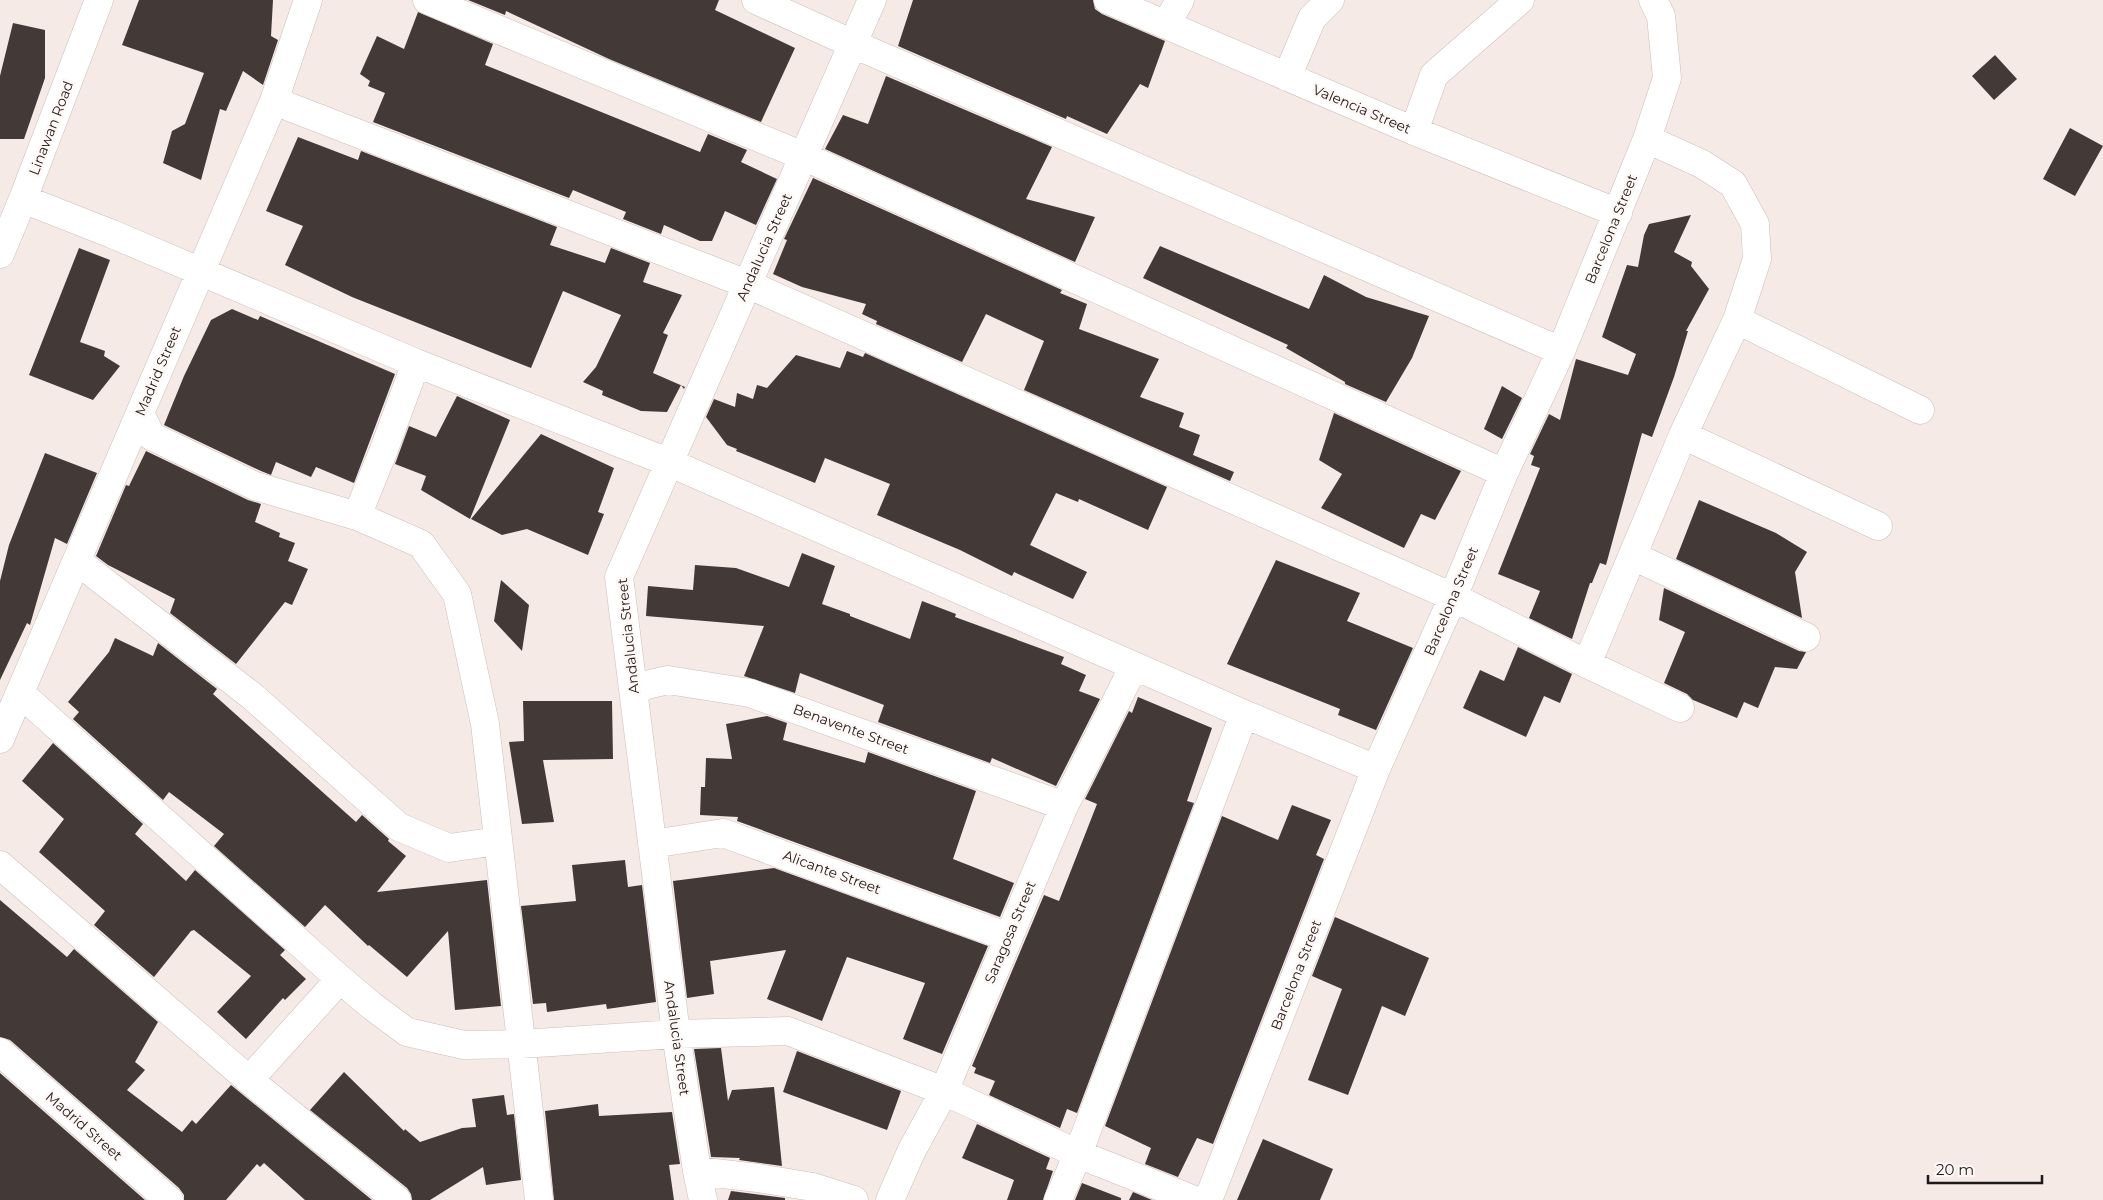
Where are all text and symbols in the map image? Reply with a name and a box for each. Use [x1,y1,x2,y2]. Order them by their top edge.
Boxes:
street label: Linawan Road [25,78,77,178]
street label: Valencia Street [1310,80,1414,138]
street label: Barcelona Street [1581,171,1641,286]
street label: Andalucia Street [732,190,796,304]
street label: Madrid Street [131,323,185,419]
street label: Barcelona Street [1420,543,1482,658]
street label: Andalucia Street [613,577,643,695]
street label: Benavente Street [791,700,912,758]
street label: Alicante Street [781,846,884,898]
street label: Saragosa Street [980,878,1040,986]
street label: Barcelona Street [1267,917,1325,1033]
street label: Andalucia Street [660,979,694,1097]
street label: Madrid Street [42,1088,126,1164]
scale bar [1928,1152,2042,1184]
text: 20 m [1936,1160,1974,1179]

